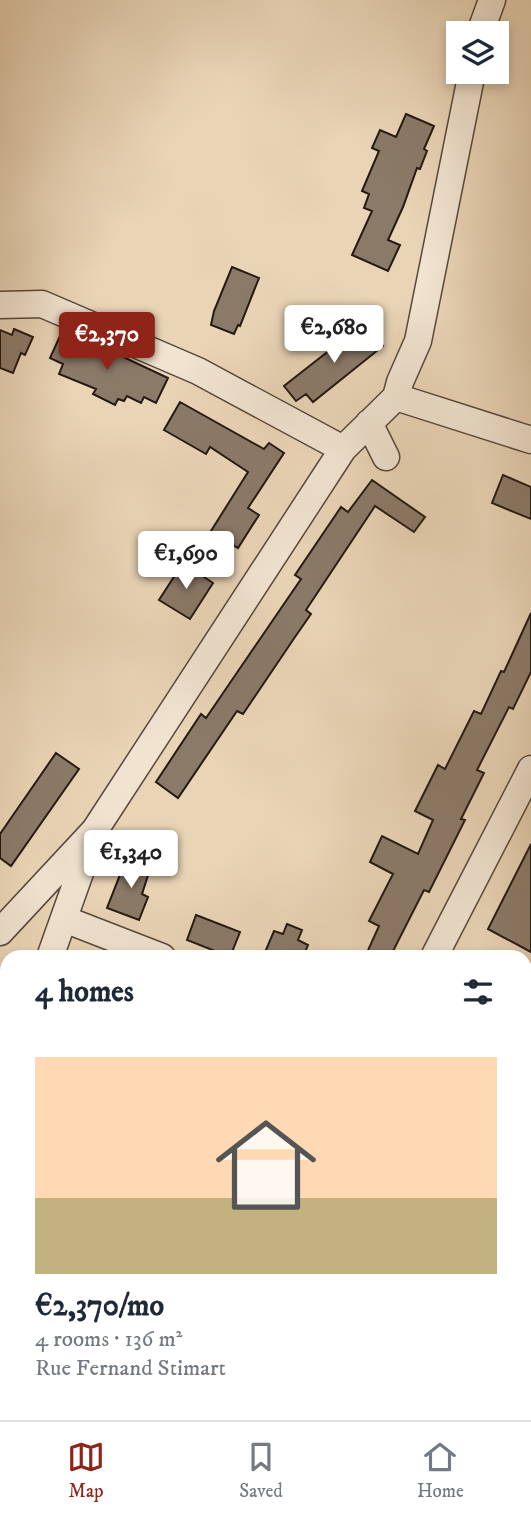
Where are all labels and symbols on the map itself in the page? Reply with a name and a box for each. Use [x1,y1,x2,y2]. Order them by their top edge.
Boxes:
pin: €2,680 [277,306,391,365]
pin: €2,370 [50,312,164,372]
pin: €1,690 [129,532,243,591]
pin: €1,340 [74,830,188,890]

